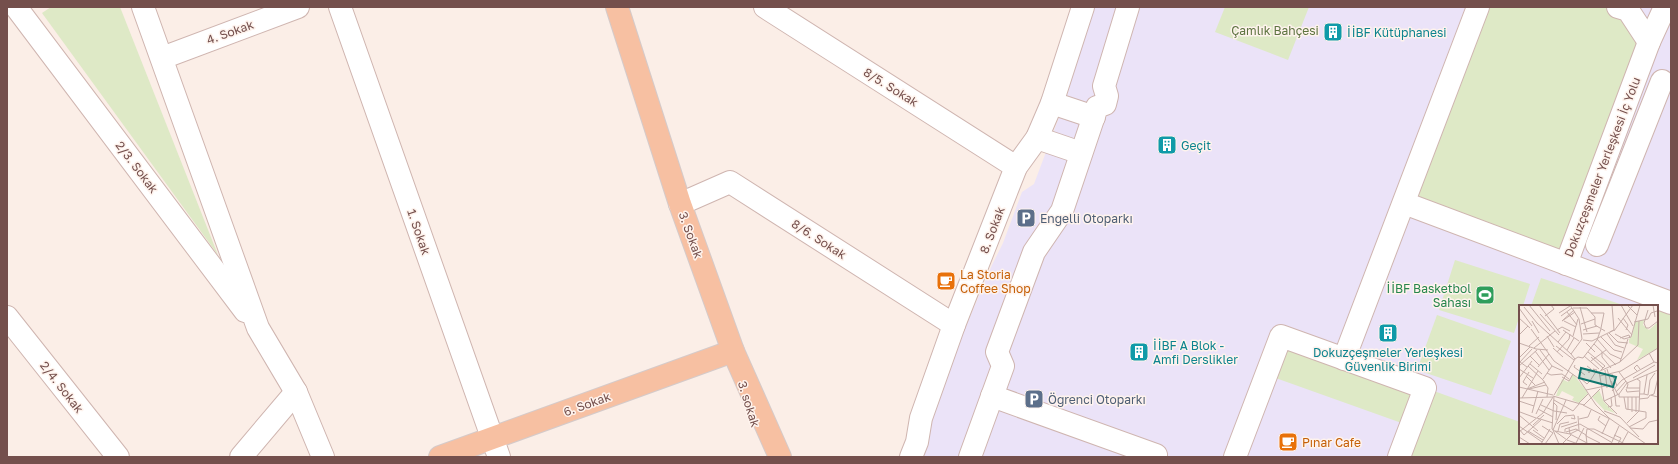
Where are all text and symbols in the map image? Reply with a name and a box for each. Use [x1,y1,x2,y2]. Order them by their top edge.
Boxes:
street label: 4. Sokak [204,16,256,47]
building icon: İİBF Kütüphanesi [1322,21,1344,43]
park label: Çamlık Bahçesi [1231,23,1319,38]
place label: İİBF Kütüphanesi [1347,25,1447,40]
street label: 8/5. Sokak [861,64,921,110]
street label: Dokuzçeşmeler Yerleşkesi İç Yolu [1561,75,1643,259]
building icon: Geçit [1156,134,1178,156]
street label: 2/3. Sokak [113,138,162,196]
place label: Geçit [1181,138,1211,153]
street label: 8. Sokak [976,204,1008,256]
street label: 1. Sokak [404,207,434,257]
parking icon: Engelli Otoparkı [1015,207,1037,229]
street label: 3. Sokak [676,210,706,261]
place label: Engelli Otoparkı [1040,211,1133,226]
street label: 8/6. Sokak [789,216,849,262]
place label: La Storia Coffee Shop [960,267,1031,296]
cafe icon: La Storia Coffee Shop [935,270,957,292]
place label: İİBF Basketbol Sahası [1386,281,1471,310]
sports icon: İİBF Basketbol Sahası [1474,284,1496,306]
inset map [1519,305,1658,444]
building icon: Dokuzçeşmeler Yerleşkesi Güvenlik Birimi [1377,322,1399,344]
place label: İİBF A Blok - Amfi Derslikler [1153,338,1238,367]
building icon: İİBF A Blok - Amfi Derslikler [1128,341,1150,363]
place label: Dokuzçeşmeler Yerleşkesi Güvenlik Birimi [1313,345,1463,374]
street label: 2/4. Sokak [37,358,87,416]
street label: 3. sokak [735,379,763,429]
parking icon: Öğrenci Otoparkı [1023,388,1045,410]
street label: 6. Sokak [561,389,613,419]
place label: Öğrenci Otoparkı [1048,392,1146,407]
cafe icon: Pınar Cafe [1277,431,1299,453]
place label: Pınar Cafe [1302,435,1361,450]

